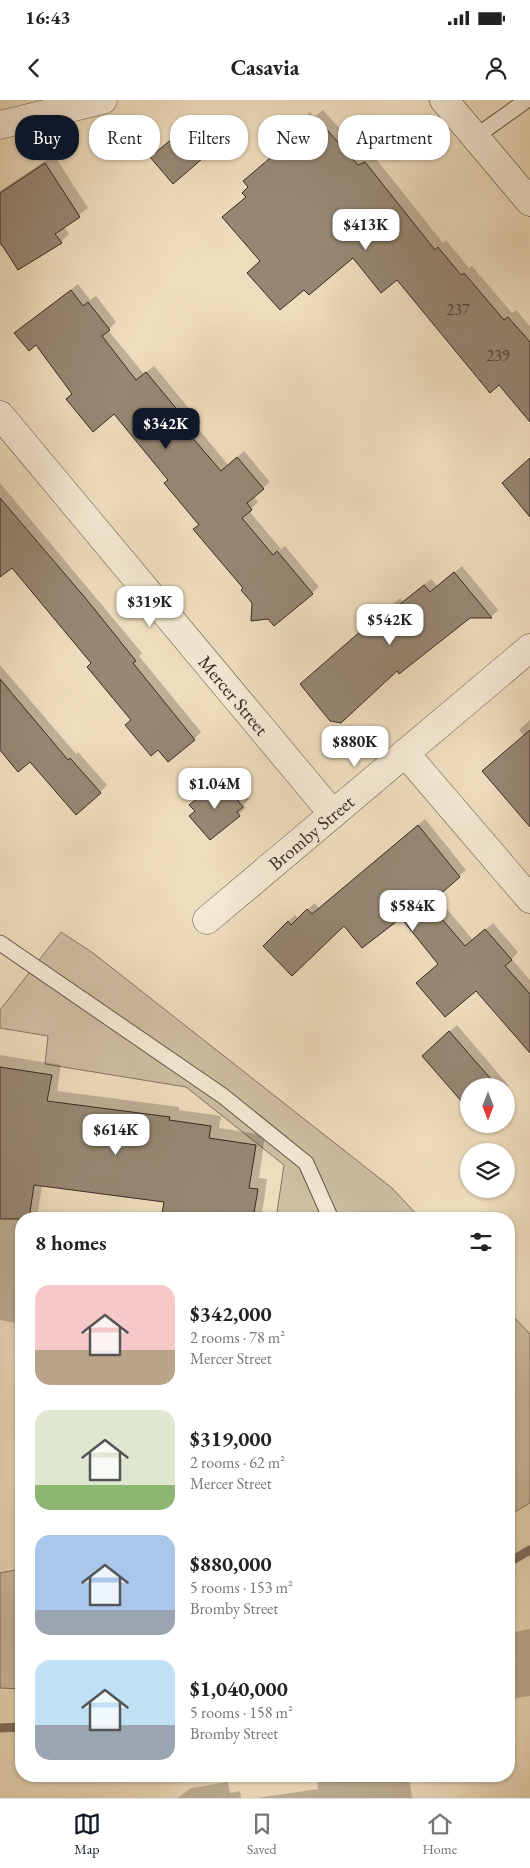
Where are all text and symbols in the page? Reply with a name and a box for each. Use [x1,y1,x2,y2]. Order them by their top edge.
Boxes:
text: 16:43 [25,5,71,30]
text: Casavia [231,53,299,82]
icon: back [20,54,48,82]
icon: person [482,54,510,82]
chip: Buy [15,115,79,160]
chip: Rent [89,115,160,160]
chip: Filters [170,115,248,160]
chip: New [258,115,328,160]
chip: Apartment [338,115,450,160]
pin: $413K [331,208,401,251]
text: $413K [344,214,388,235]
house number: 237 [446,299,470,320]
house number: 239 [486,345,510,366]
pin: $342K [131,408,201,450]
text: $342K [144,413,188,434]
pin: $319K [115,586,185,628]
text: $319K [128,591,172,612]
pin: $542K [355,604,425,646]
text: $542K [368,609,412,630]
street label: Mercer Street [193,650,274,741]
pin: $880K [320,726,390,768]
text: $880K [333,731,377,752]
pin: $1.04M [174,768,256,810]
text: $1.04M [189,773,241,794]
street label: Bromby Street [263,789,360,876]
pin: $584K [378,890,448,932]
text: $584K [391,895,435,916]
north arrow [460,1078,515,1132]
map controls [460,1078,515,1198]
pin: $614K [81,1114,151,1156]
text: $614K [94,1119,138,1140]
button: layers [460,1143,515,1198]
icon: filters [467,1228,495,1256]
text: 8 homes [35,1229,107,1256]
text: $342,000 [190,1300,272,1327]
icon: home [75,1305,135,1365]
text: 2 rooms · 78 m² [190,1327,285,1348]
text: Mercer Street [190,1348,272,1369]
text: $319,000 [190,1425,272,1452]
icon: home [75,1430,135,1490]
text: 2 rooms · 62 m² [190,1452,285,1473]
text: Mercer Street [190,1473,272,1494]
text: $880,000 [190,1550,272,1577]
icon: home [75,1555,135,1615]
text: 5 rooms · 153 m² [190,1577,293,1598]
text: Bromby Street [190,1598,278,1619]
text: $1,040,000 [190,1675,288,1702]
icon: home [75,1680,135,1740]
text: 5 rooms · 158 m² [190,1702,293,1723]
text: Bromby Street [190,1723,278,1744]
tab: Map [73,1810,101,1858]
tab: Saved [247,1810,277,1858]
tab: Home [422,1810,457,1858]

